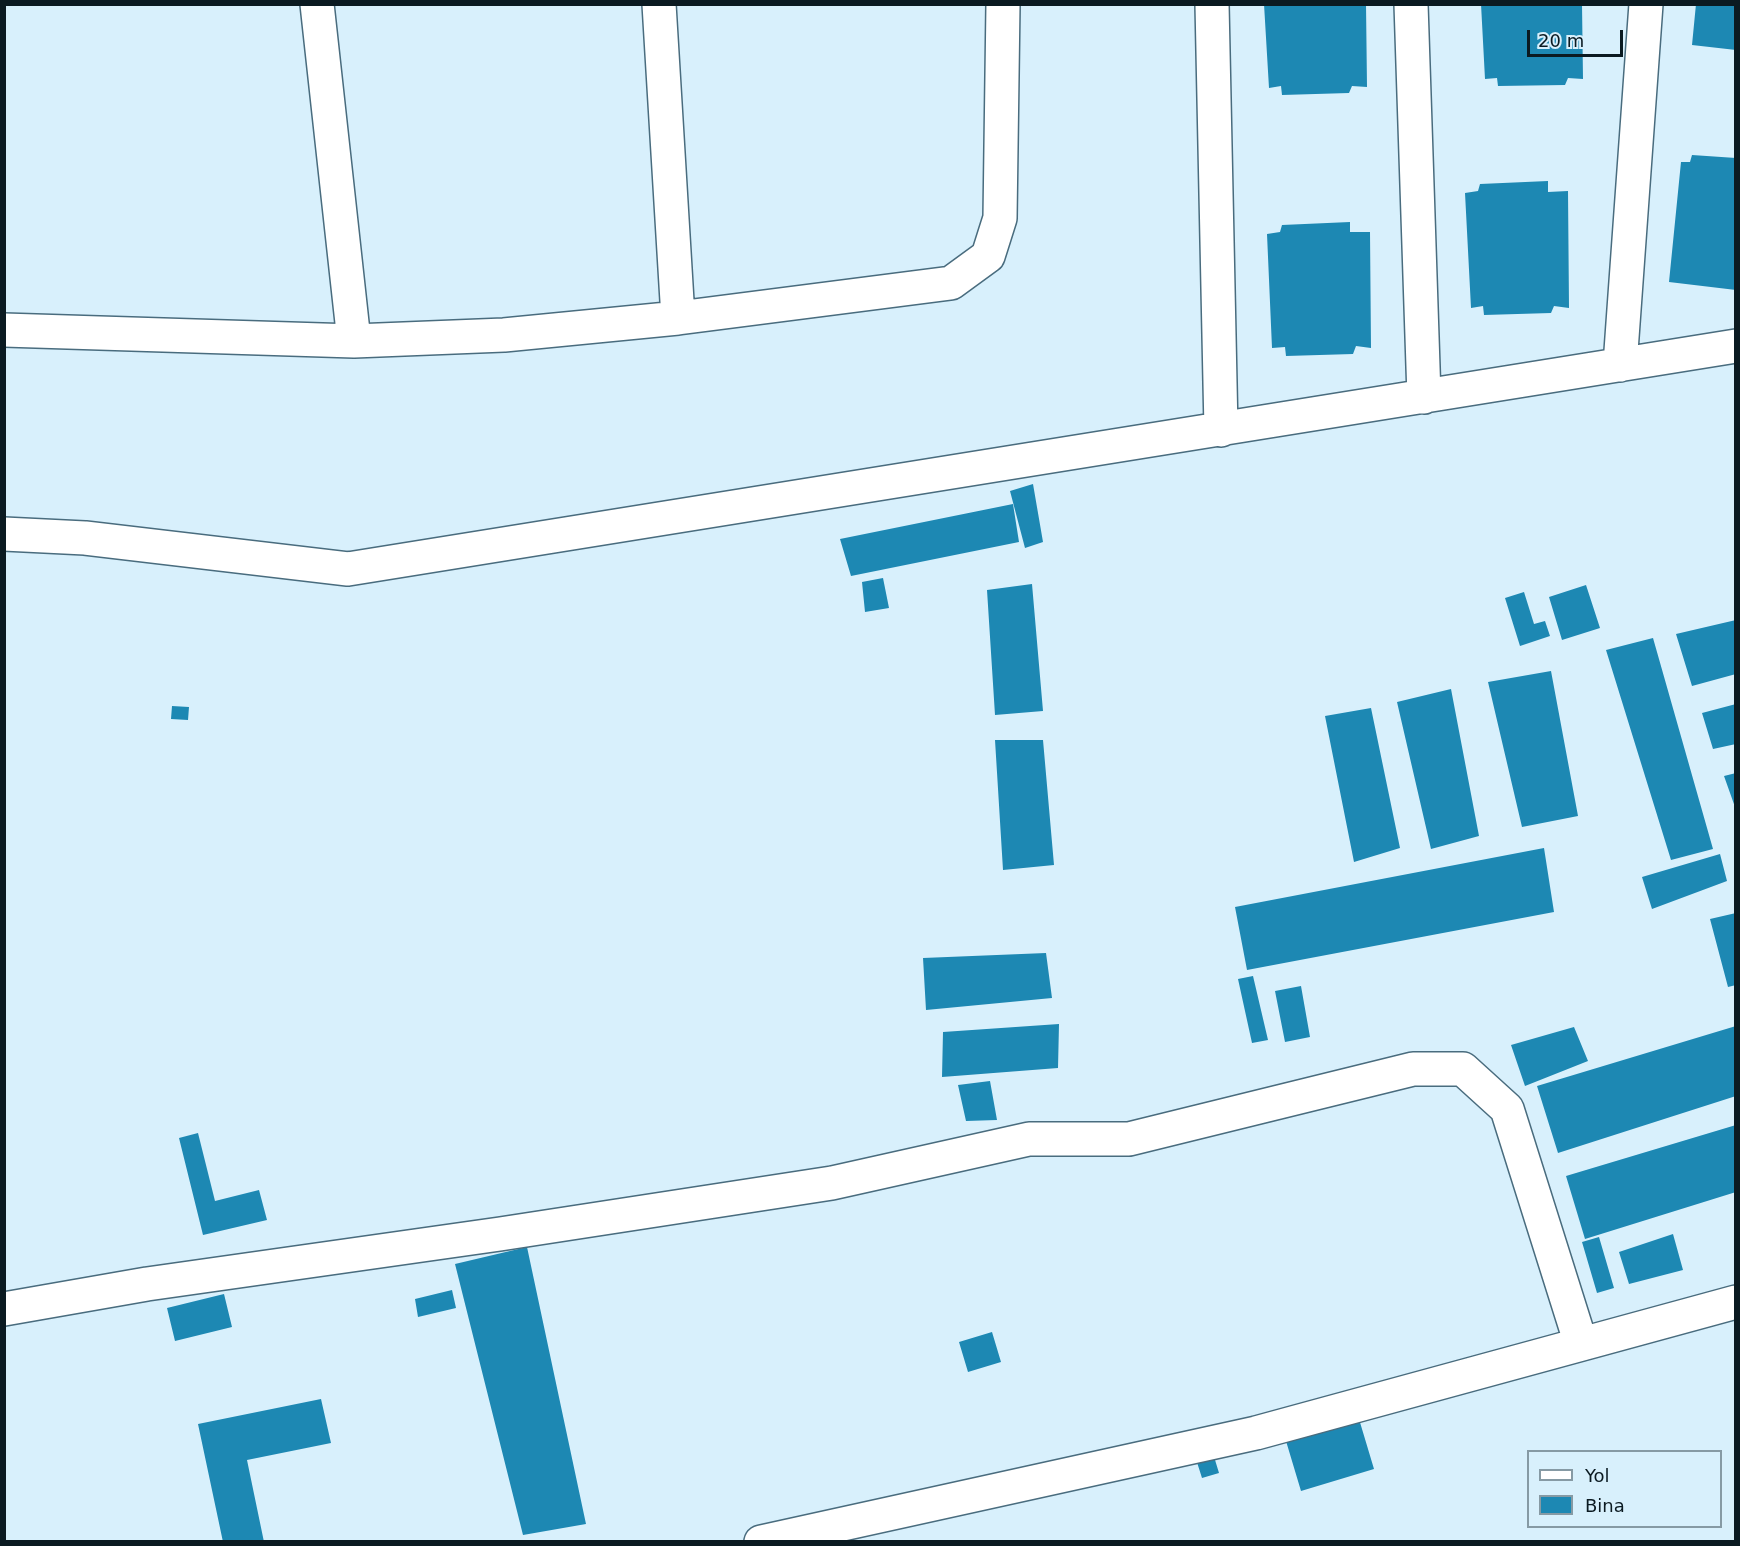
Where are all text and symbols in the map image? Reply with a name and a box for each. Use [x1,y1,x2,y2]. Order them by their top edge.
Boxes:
scale bar [1530,18,1626,56]
text: 20 m [1538,30,1584,51]
legend [1527,1450,1722,1528]
text: Yol [1585,1465,1610,1486]
text: Bina [1585,1495,1625,1516]

